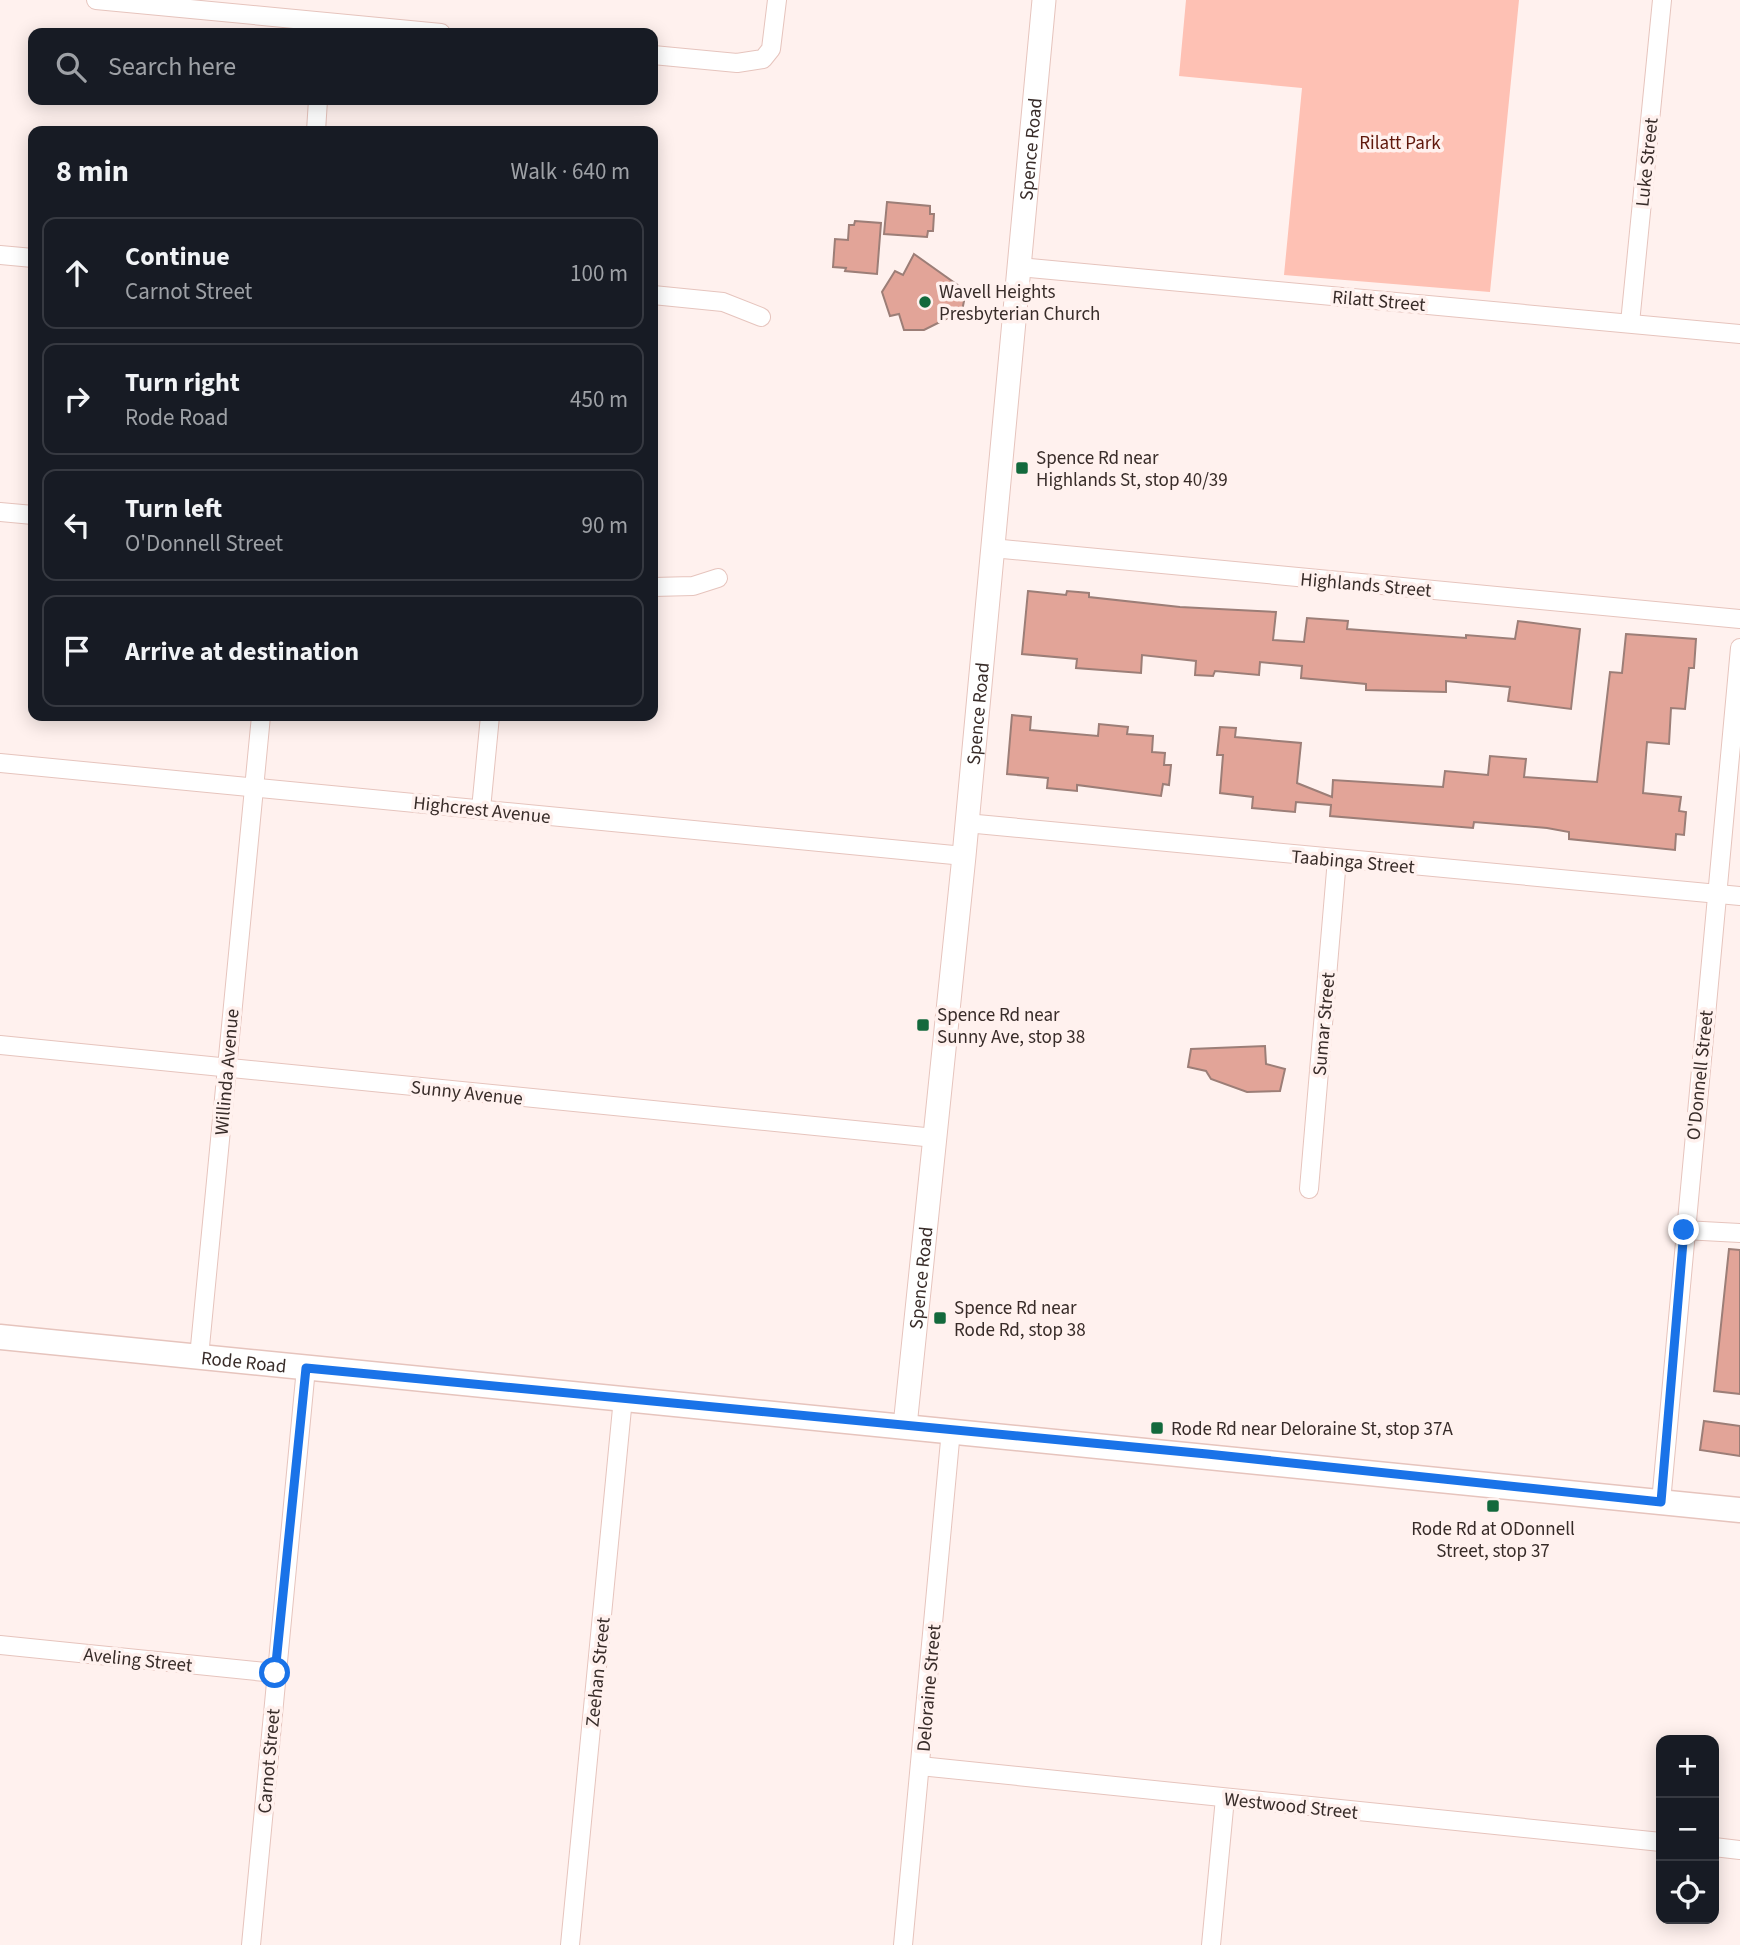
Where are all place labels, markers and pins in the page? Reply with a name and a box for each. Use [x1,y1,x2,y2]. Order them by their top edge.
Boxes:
place label: Wavell Heights Presbyterian Church [939,279,1100,328]
marker: Wavell Heights Presbyterian Church [917,294,933,310]
place label: Spence Rd near Highlands St, stop 40/39 [1036,445,1228,494]
marker: Spence Rd near Highlands St, stop 40/39 [1014,460,1030,476]
place label: Spence Rd near Sunny Ave, stop 38 [937,1002,1085,1051]
marker: Spence Rd near Sunny Ave, stop 38 [915,1017,931,1033]
place label: Spence Rd near Rode Rd, stop 38 [954,1295,1086,1344]
marker: Spence Rd near Rode Rd, stop 38 [932,1310,948,1326]
place label: Rode Rd near Deloraine St, stop 37A [1171,1416,1453,1443]
marker: Rode Rd near Deloraine St, stop 37A [1149,1420,1165,1436]
marker: Rode Rd at ODonnell Street, stop 37 [1485,1498,1501,1514]
place label: Rode Rd at ODonnell Street, stop 37 [1411,1516,1575,1565]

